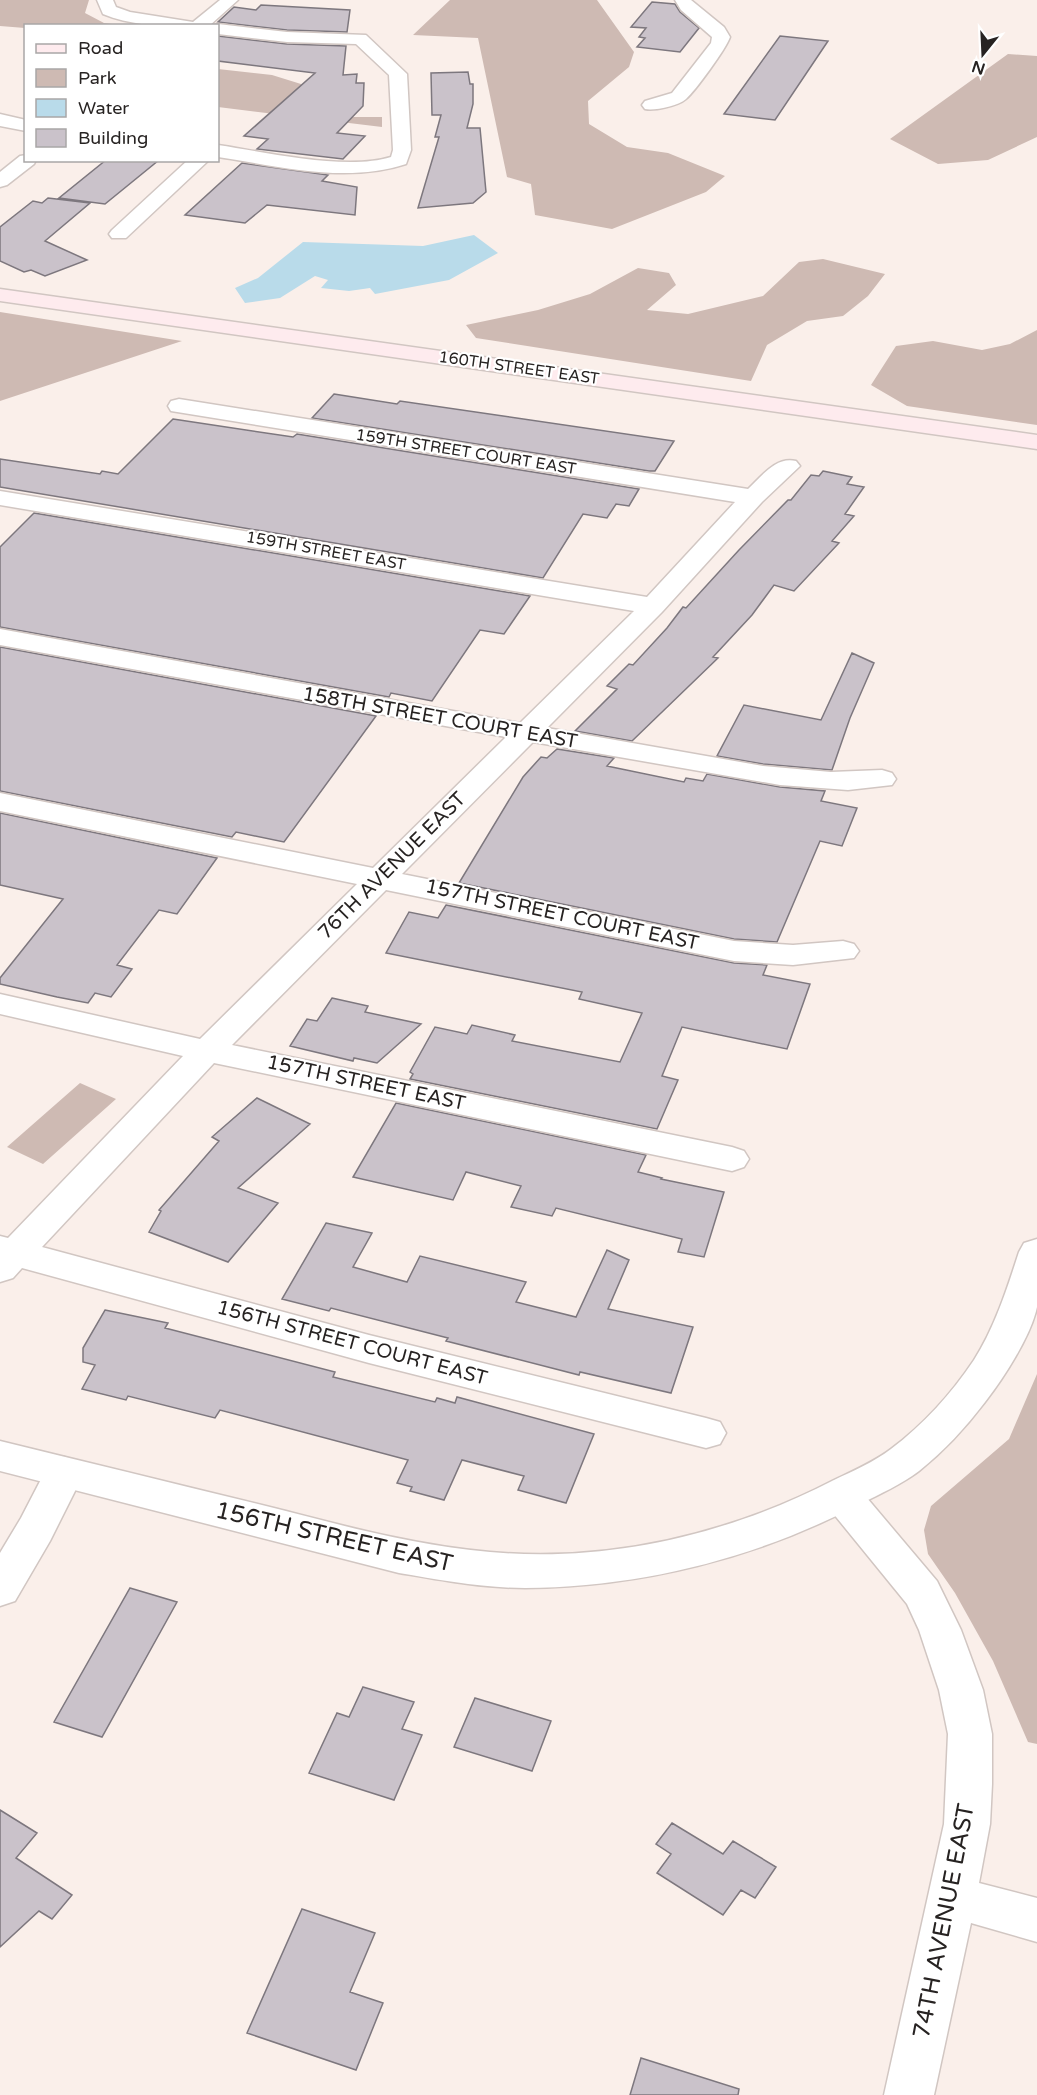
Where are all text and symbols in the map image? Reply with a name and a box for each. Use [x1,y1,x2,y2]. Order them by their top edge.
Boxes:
legend [24,24,219,162]
north arrow [953,24,1013,84]
text: Road [78,37,123,59]
text: N [969,56,988,79]
text: Park [78,67,117,89]
text: Water [78,97,129,119]
text: Building [78,127,148,149]
street label: 160TH STREET EAST [437,347,601,389]
street label: 159TH STREET COURT EAST [354,425,578,479]
street label: 159TH STREET EAST [244,527,408,575]
street label: 158TH STREET COURT EAST [301,682,579,754]
street label: 76TH AVENUE EAST [313,787,471,945]
street label: 157TH STREET COURT EAST [423,874,701,956]
street label: 157TH STREET EAST [264,1050,468,1116]
street label: 156TH STREET COURT EAST [214,1295,490,1391]
street label: 156TH STREET EAST [212,1496,456,1579]
street label: 74TH AVENUE EAST [907,1801,981,2041]

